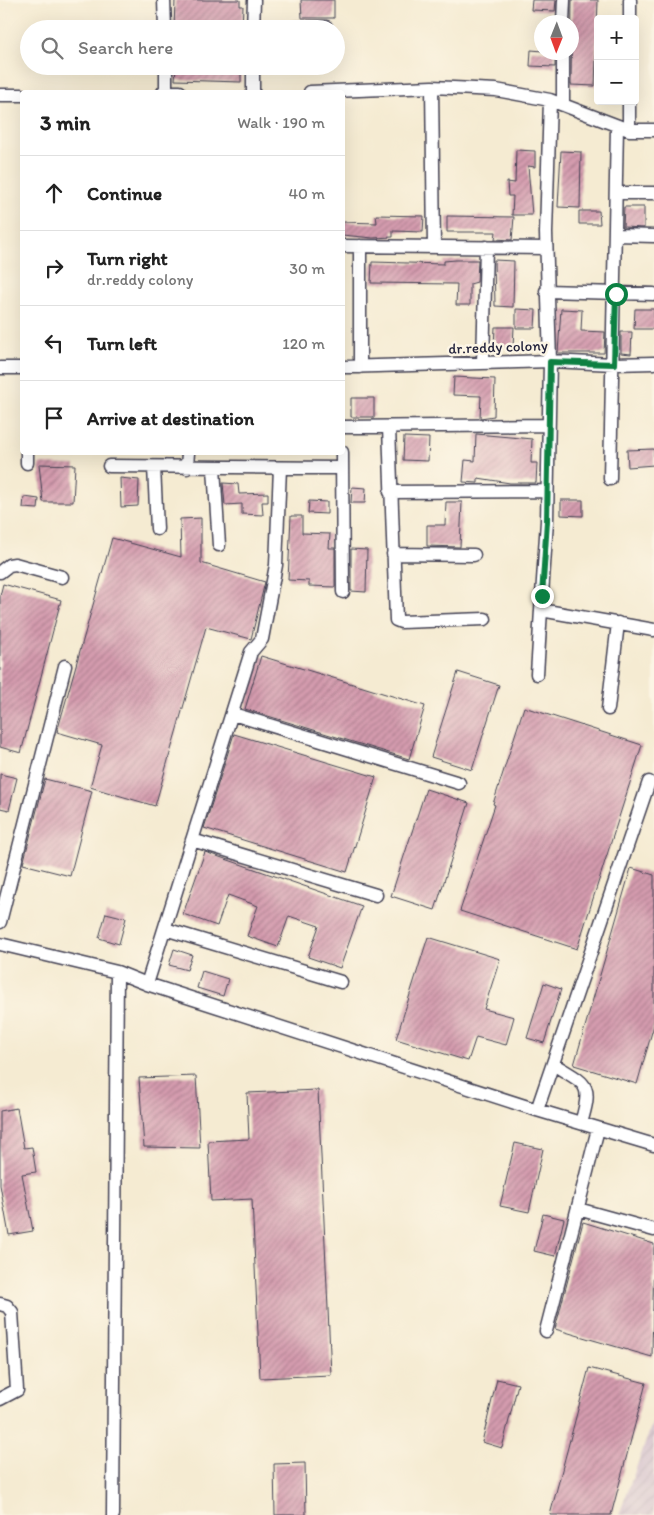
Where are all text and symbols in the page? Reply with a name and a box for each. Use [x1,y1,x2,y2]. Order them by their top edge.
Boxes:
north arrow [534,15,579,60]
map controls [594,15,639,105]
button: + [594,15,639,60]
search box [20,20,345,75]
icon: search [38,34,66,62]
text: Search here [78,36,173,59]
button: − [594,60,639,105]
text: 3 min [40,110,90,135]
text: Walk · 190 m [237,113,325,132]
icon: ahead [40,179,68,207]
text: Continue [87,182,162,205]
text: 40 m [288,184,325,203]
text: Turn right [87,247,168,270]
icon: right [40,254,68,282]
text: 30 m [289,259,325,278]
text: dr.reddy colony [87,270,193,289]
route start [605,283,628,306]
icon: left [40,329,68,357]
text: Turn left [87,332,157,355]
text: 120 m [282,334,325,353]
street label: dr.reddy colony [448,336,548,358]
icon: arrive [40,404,68,432]
text: Arrive at destination [87,407,254,430]
route end [531,585,554,608]

